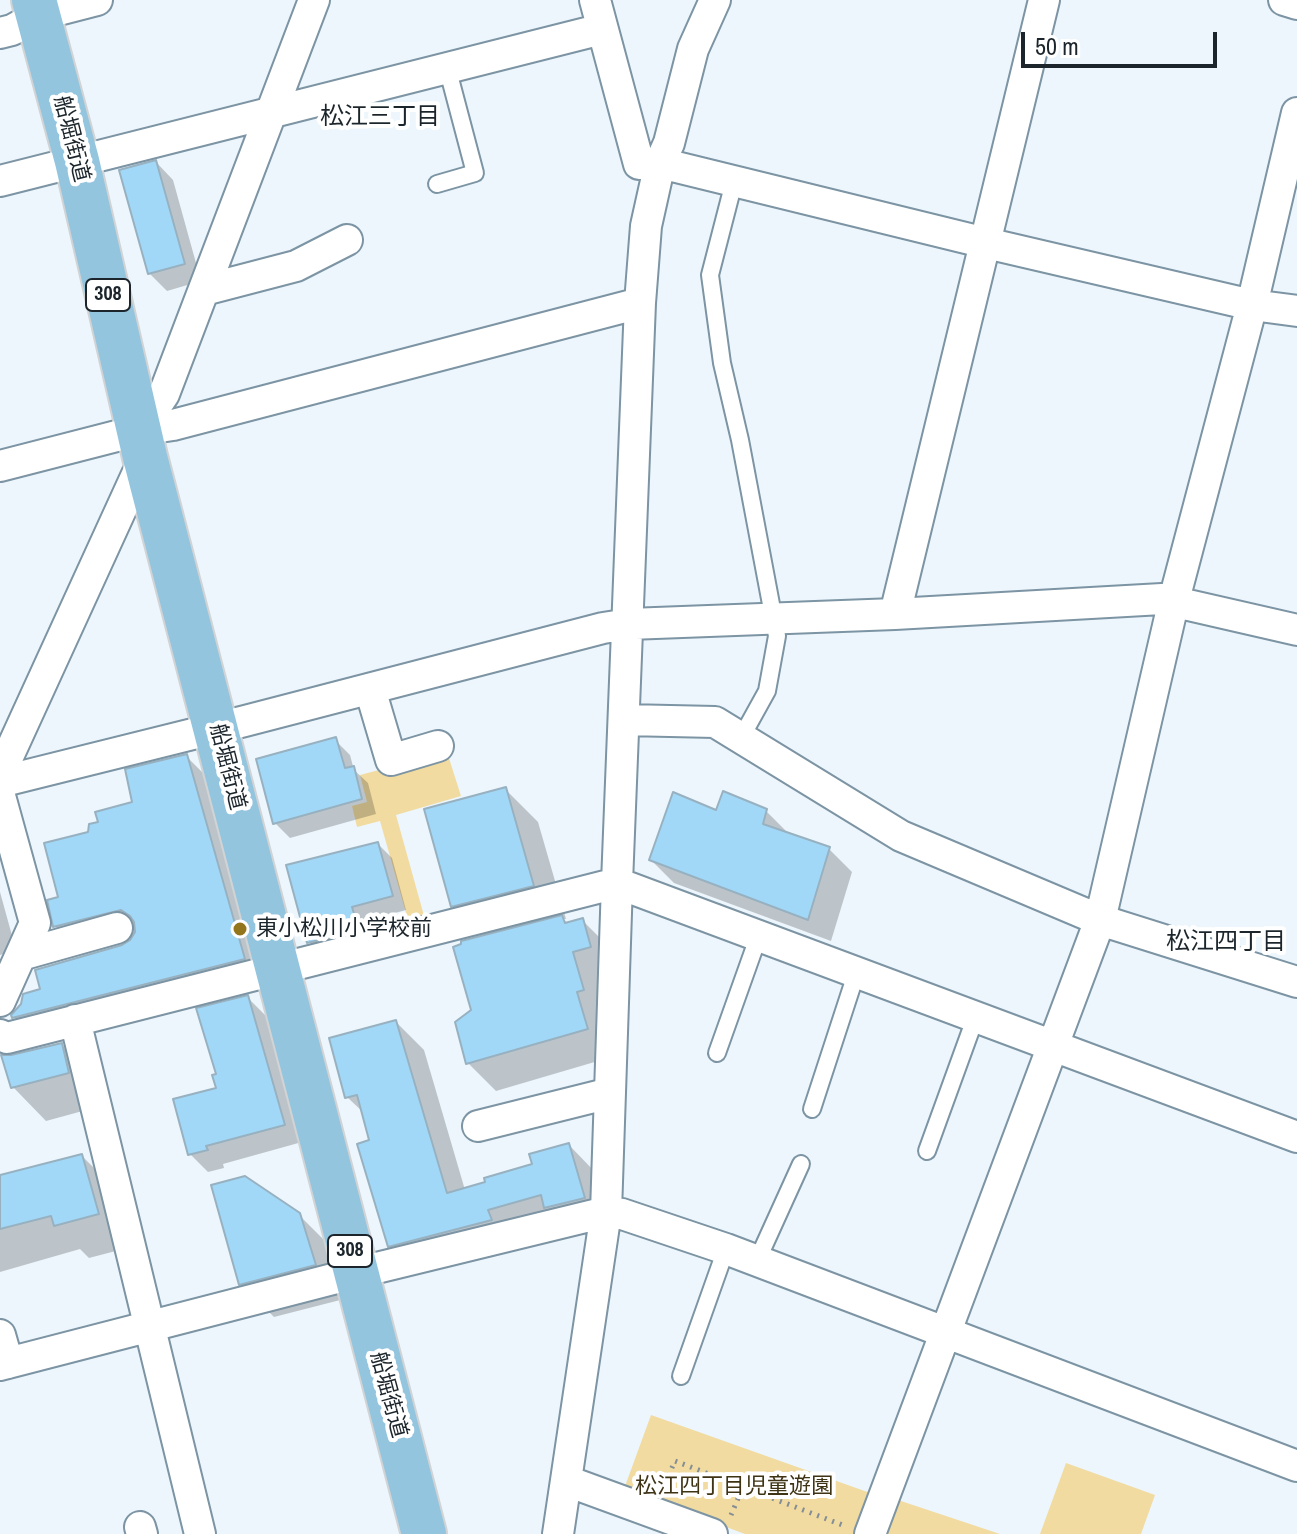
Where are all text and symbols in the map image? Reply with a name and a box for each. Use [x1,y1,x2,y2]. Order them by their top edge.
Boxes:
scale bar [1025,16,1221,66]
text: 50 m [1035,30,1079,62]
street label: 船堀街道 [48,93,94,185]
district label: 松江三丁目 [320,104,440,132]
road number: 308 [86,279,130,311]
street label: 船堀街道 [204,721,250,813]
place label: 東小松川小学校前 [256,916,432,942]
marker: 東小松川小学校前 [231,920,249,938]
district label: 松江四丁目 [1166,929,1286,957]
road number: 308 [328,1235,372,1267]
street label: 船堀街道 [364,1349,412,1441]
park label: 松江四丁目児童遊園 [635,1474,833,1500]

